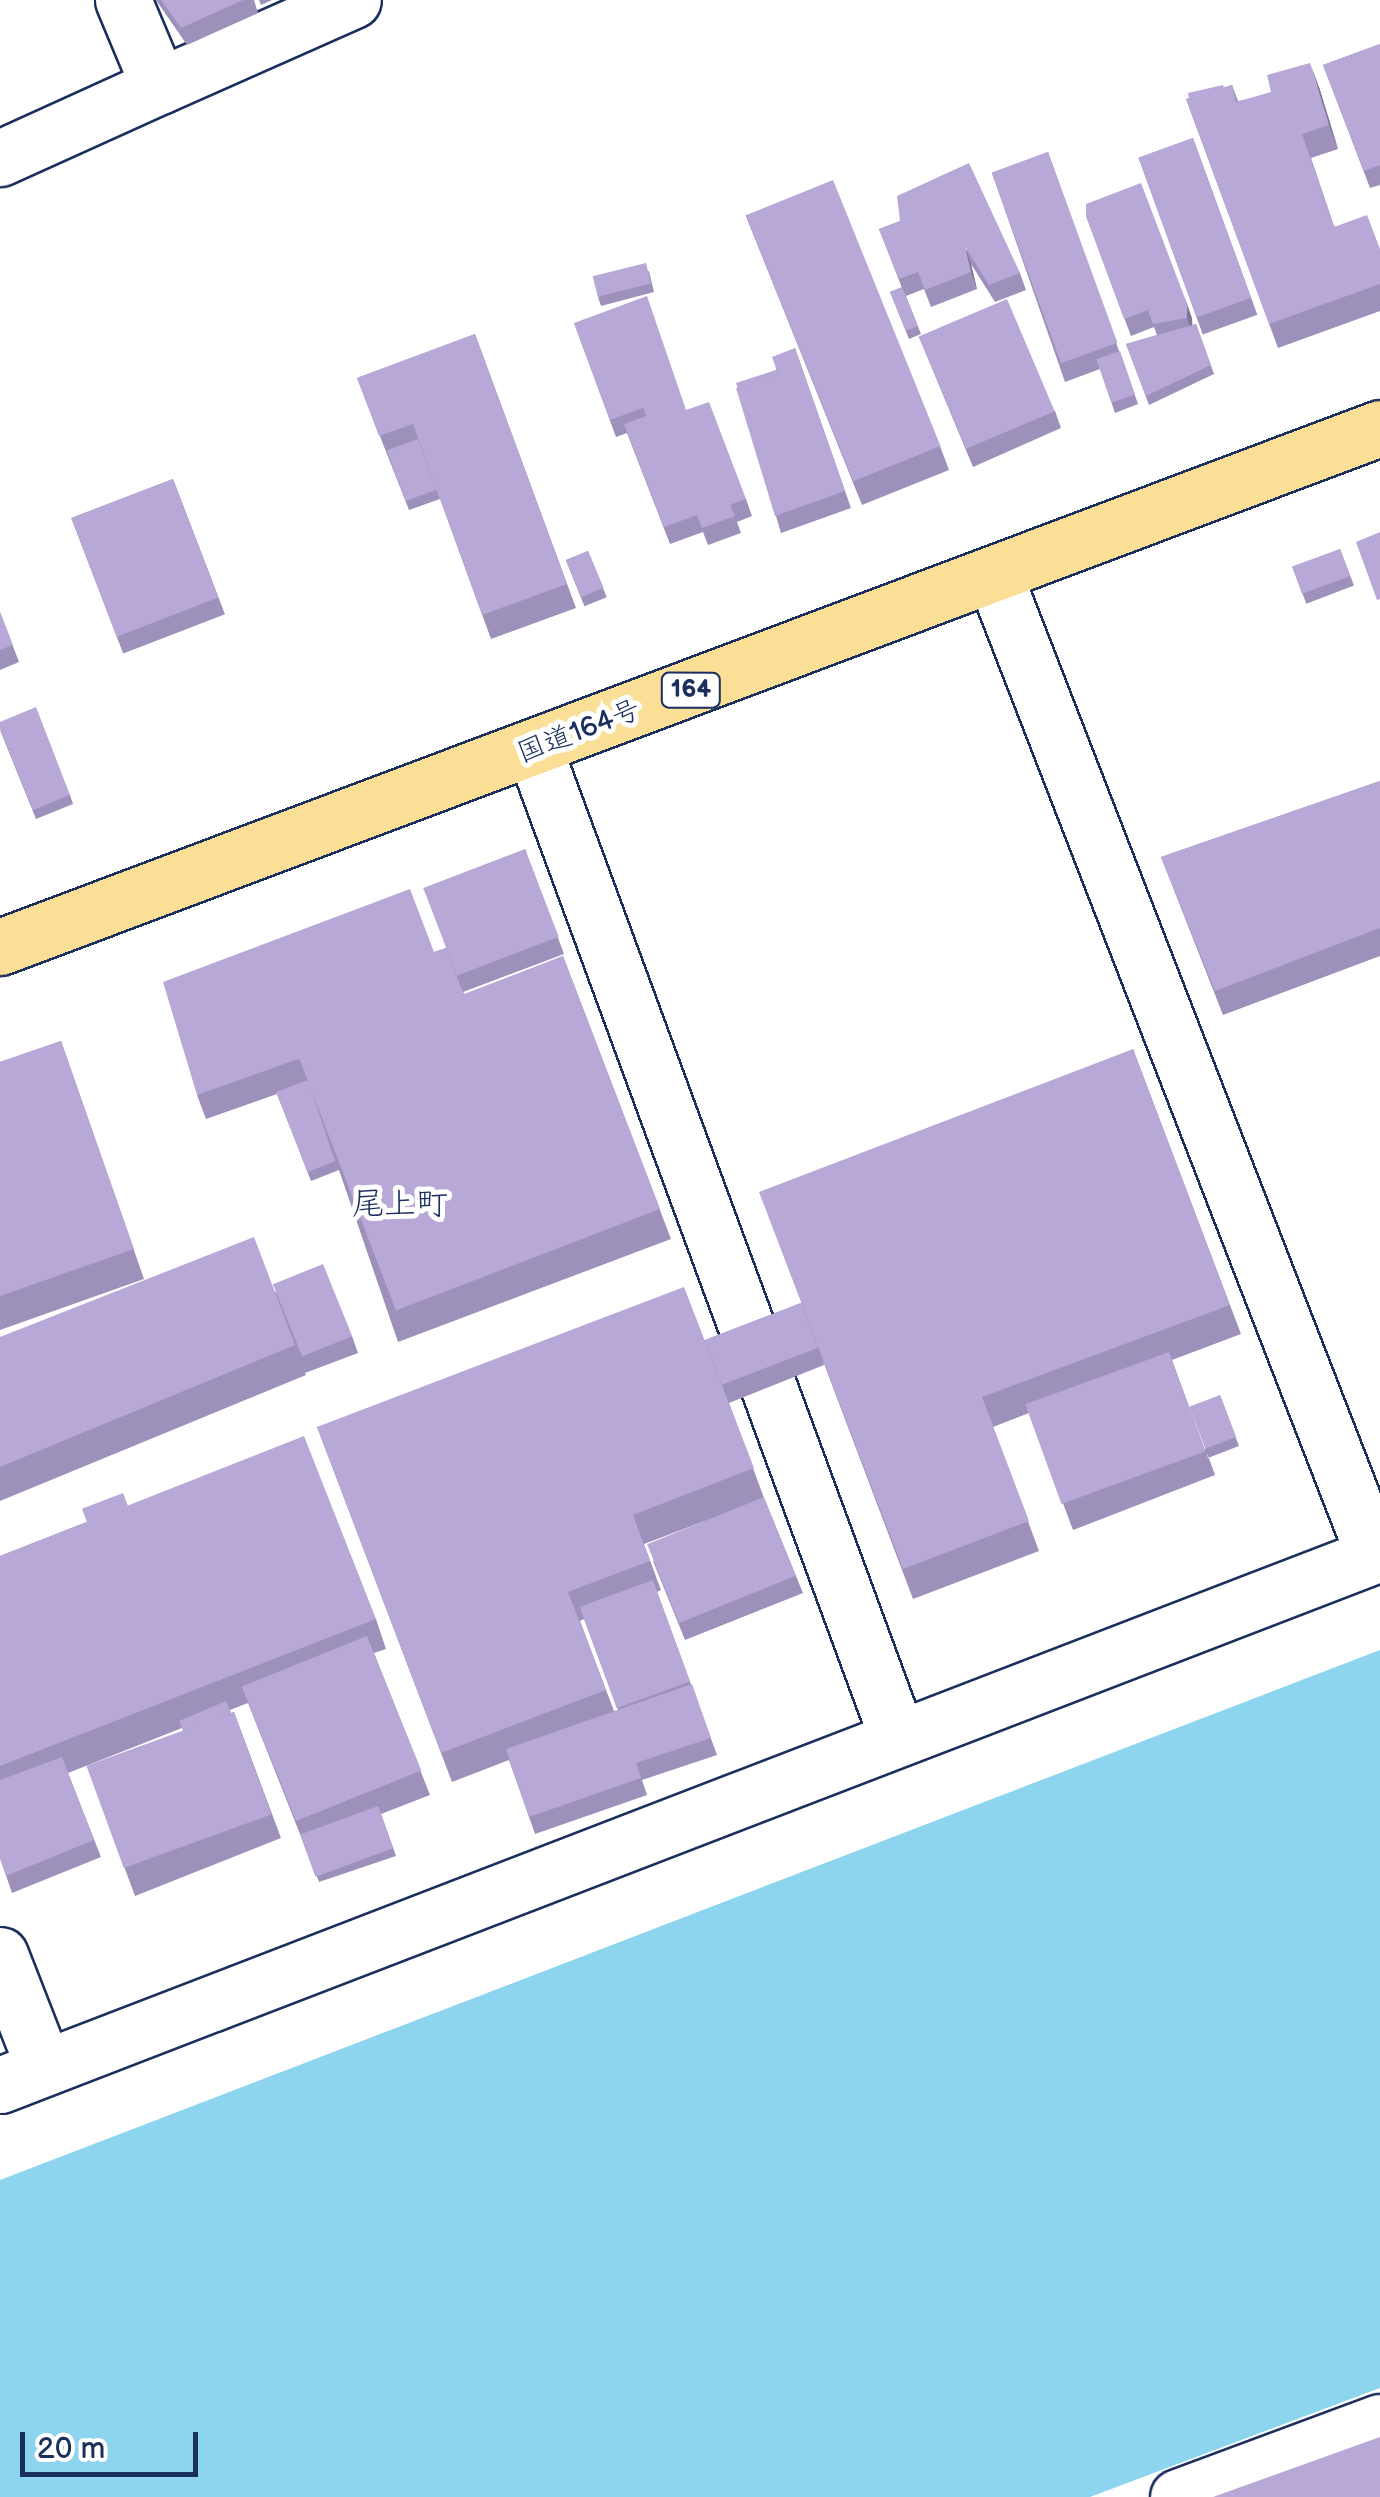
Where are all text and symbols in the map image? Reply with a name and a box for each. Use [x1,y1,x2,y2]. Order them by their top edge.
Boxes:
road number: 164 [658,670,724,710]
street label: 国道164号 [513,693,645,771]
district label: 尾上町 [352,1186,448,1224]
scale bar [25,2412,202,2474]
text: 20 m [37,2431,105,2467]

